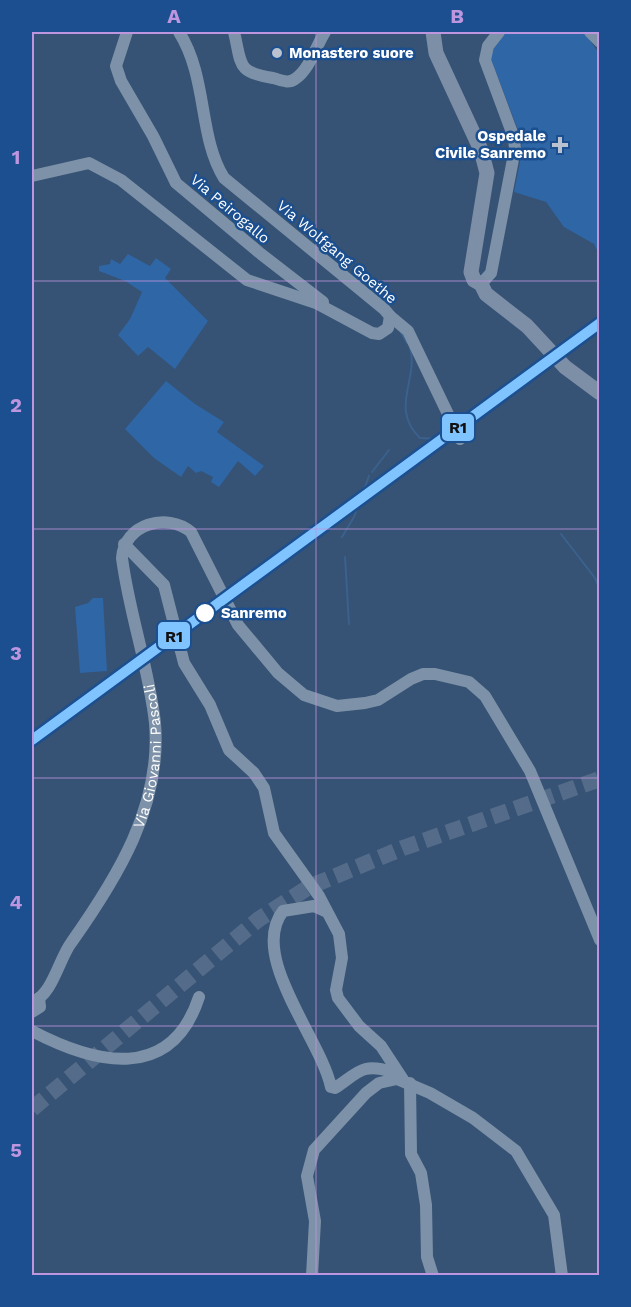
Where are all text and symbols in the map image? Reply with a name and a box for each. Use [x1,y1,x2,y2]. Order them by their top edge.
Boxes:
text: A [167,4,181,28]
text: B [450,4,464,28]
place label: Monastero suore [289,44,414,62]
marker: Monastero suore [270,46,284,60]
place label: Ospedale Civile Sanremo [435,127,546,162]
marker: Ospedale Civile Sanremo [551,136,569,154]
text: 1 [12,145,20,169]
street label: Via Peirogallo [187,171,273,247]
street label: Via Wolfgang Goethe [273,197,401,307]
text: 2 [10,393,22,417]
line badge: R1 [441,413,475,442]
text: R1 [449,418,467,437]
marker: Sanremo [194,602,216,624]
place label: Sanremo [221,604,287,622]
line badge: R1 [157,621,191,650]
text: R1 [165,627,183,646]
text: 3 [10,641,22,665]
street label: Via Giovanni Pascoli [130,683,165,831]
text: 4 [10,890,23,914]
text: 5 [10,1138,22,1162]

